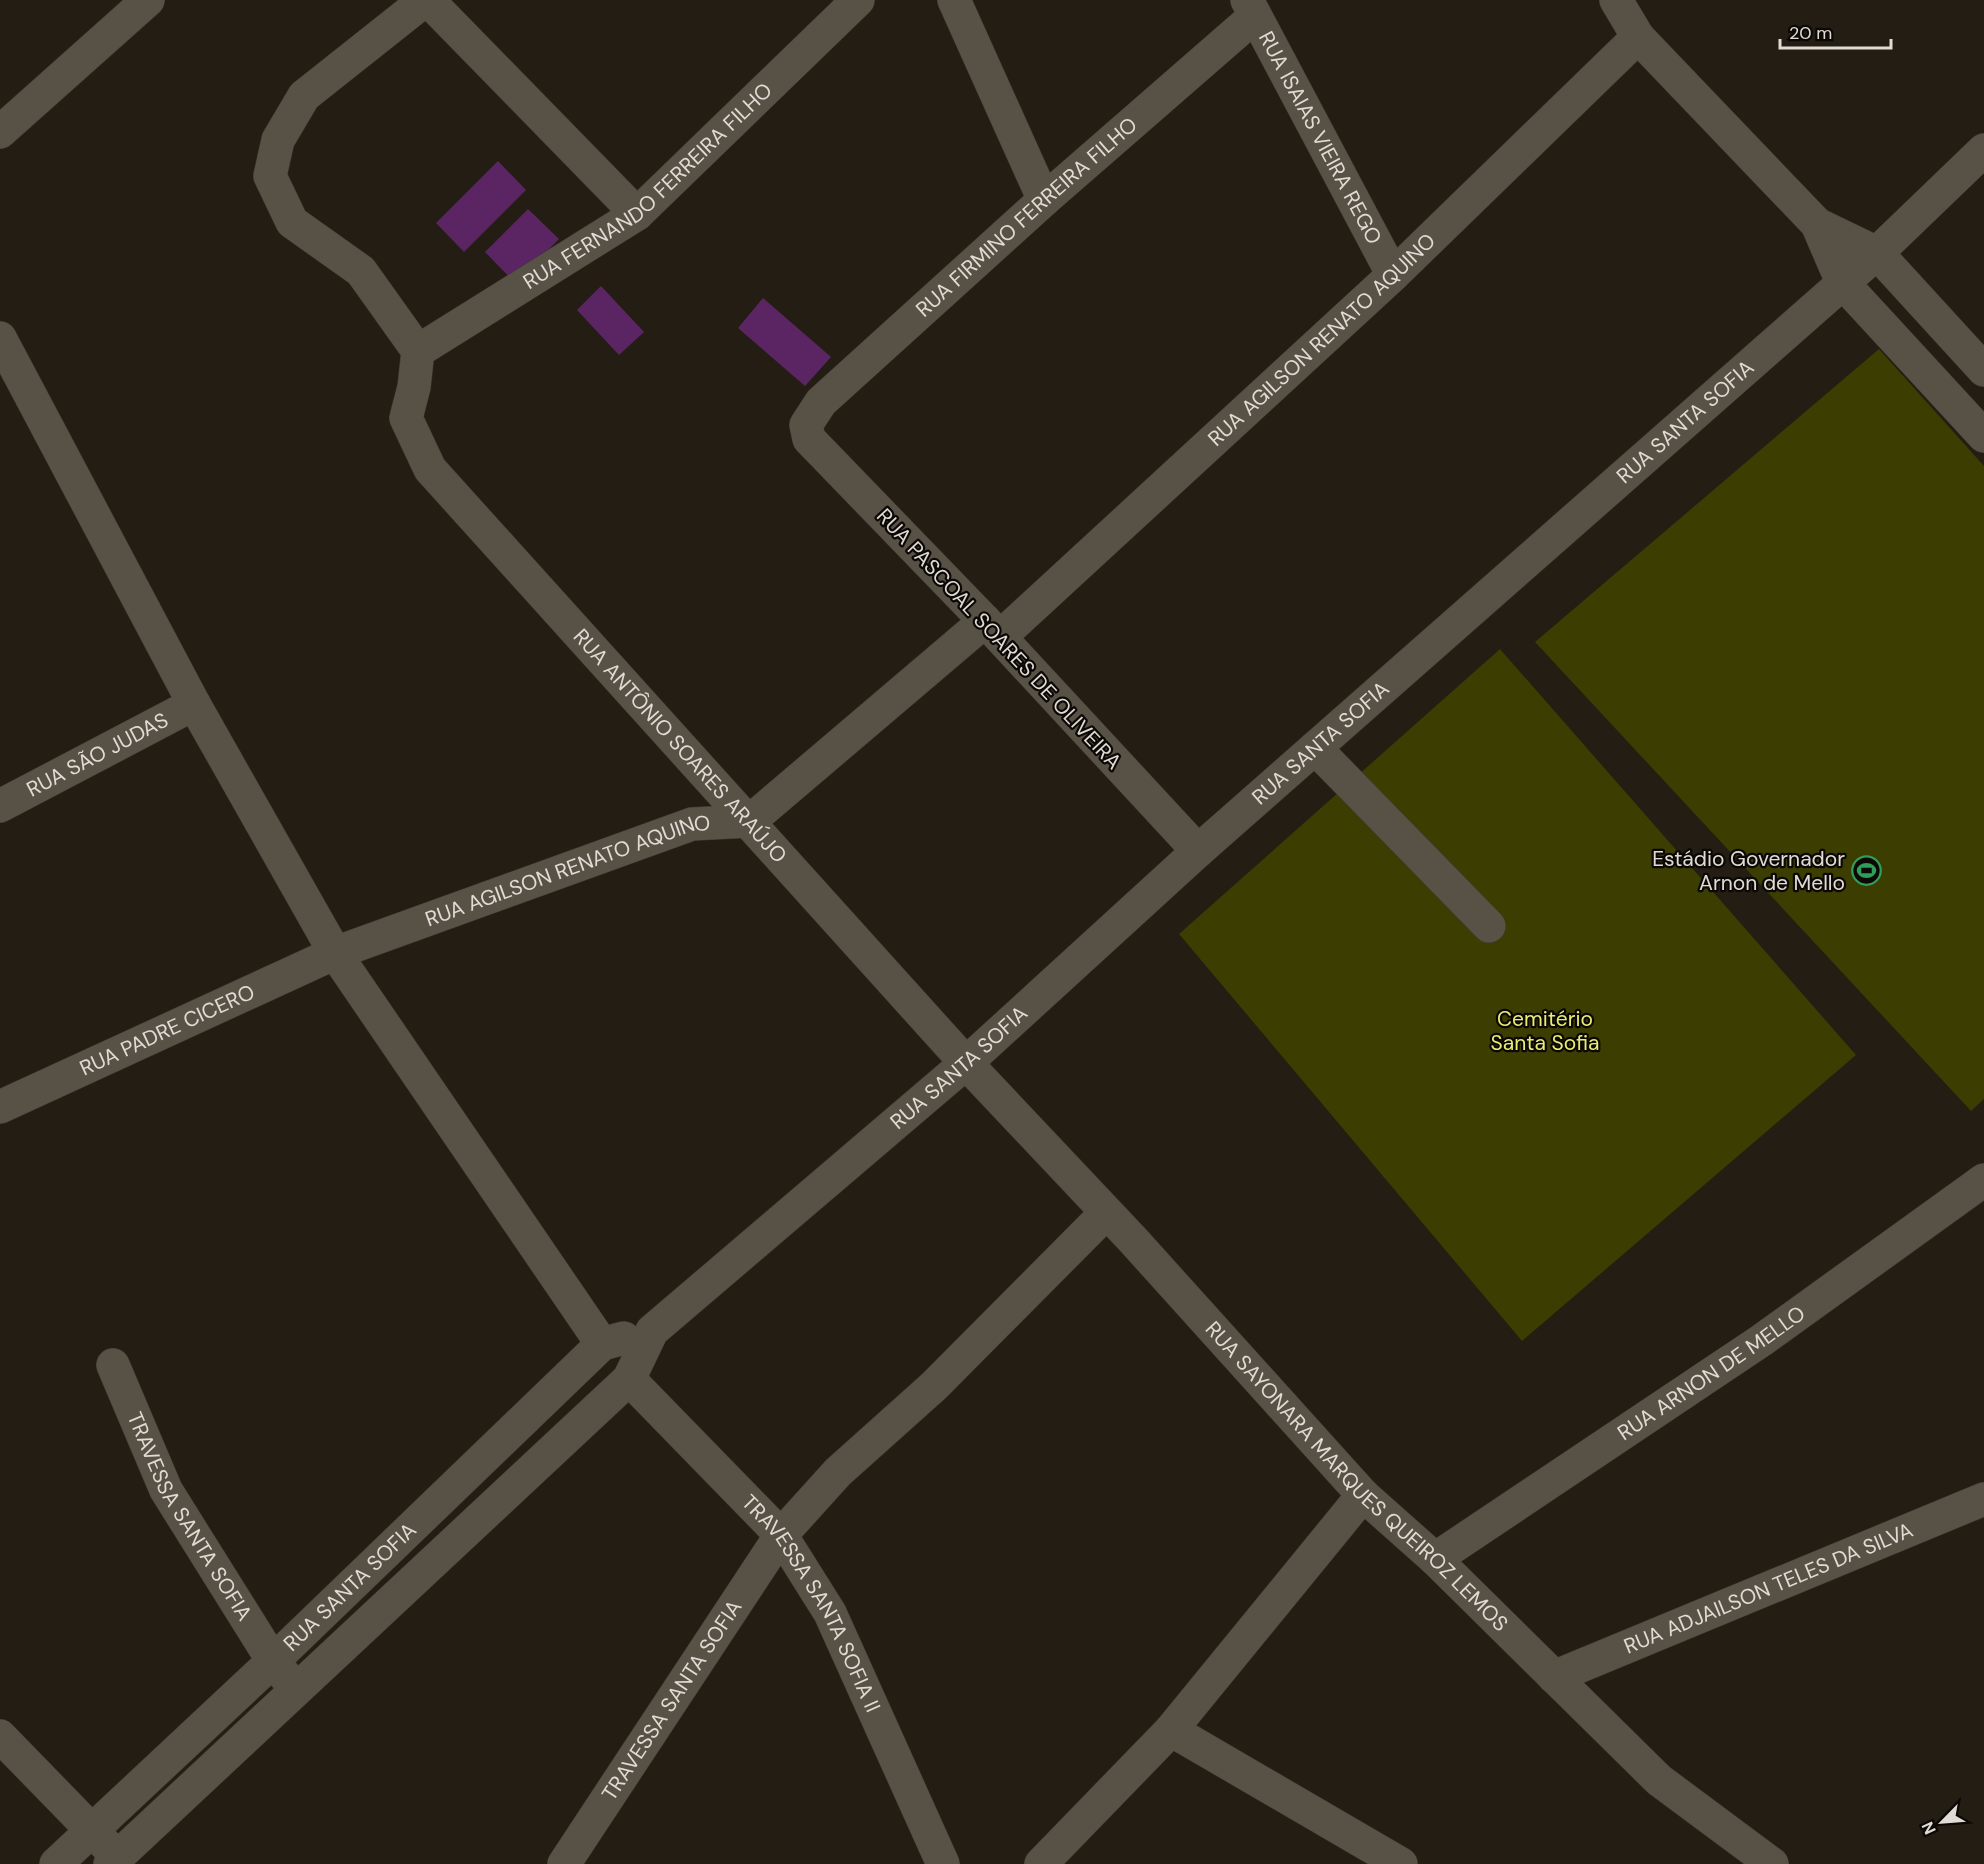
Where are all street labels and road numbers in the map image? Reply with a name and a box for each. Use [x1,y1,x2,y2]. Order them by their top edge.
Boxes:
street label: RUA ISAIAS VIEIRA REGO [1252,26,1388,249]
street label: RUA FERNANDO FERREIRA FILHO [518,77,778,296]
street label: RUA FIRMINO FERREIRA FILHO [910,111,1143,323]
street label: RUA AGILSON RENATO AQUINO [1202,227,1442,453]
street label: RUA SANTA SOFIA [1611,354,1760,490]
street label: RUA PASCOAL SOARES DE OLIVEIRA [870,502,1128,776]
street label: RUA ANTÔNIO SOARES ARAÚJO [567,623,793,869]
street label: RUA SANTA SOFIA [1246,675,1395,811]
street label: RUA SÃO JUDAS [22,706,173,804]
street label: RUA AGILSON RENATO AQUINO [421,809,711,933]
street label: RUA PADRE CICERO [75,978,259,1082]
street label: RUA SANTA SOFIA [884,1000,1034,1136]
street label: RUA ARNON DE MELLO [1612,1299,1811,1447]
street label: RUA SAYONARA MARQUES QUEIROZ LEMOS [1199,1315,1514,1637]
street label: TRAVESSA SANTA SOFIA [121,1408,258,1626]
street label: TRAVESSA SANTA SOFIA II [735,1489,887,1717]
street label: RUA SANTA SOFIA [278,1516,422,1657]
street label: RUA ADJAILSON TELES DA SILVA [1620,1516,1917,1661]
street label: TRAVESSA SANTA SOFIA [596,1595,748,1806]

